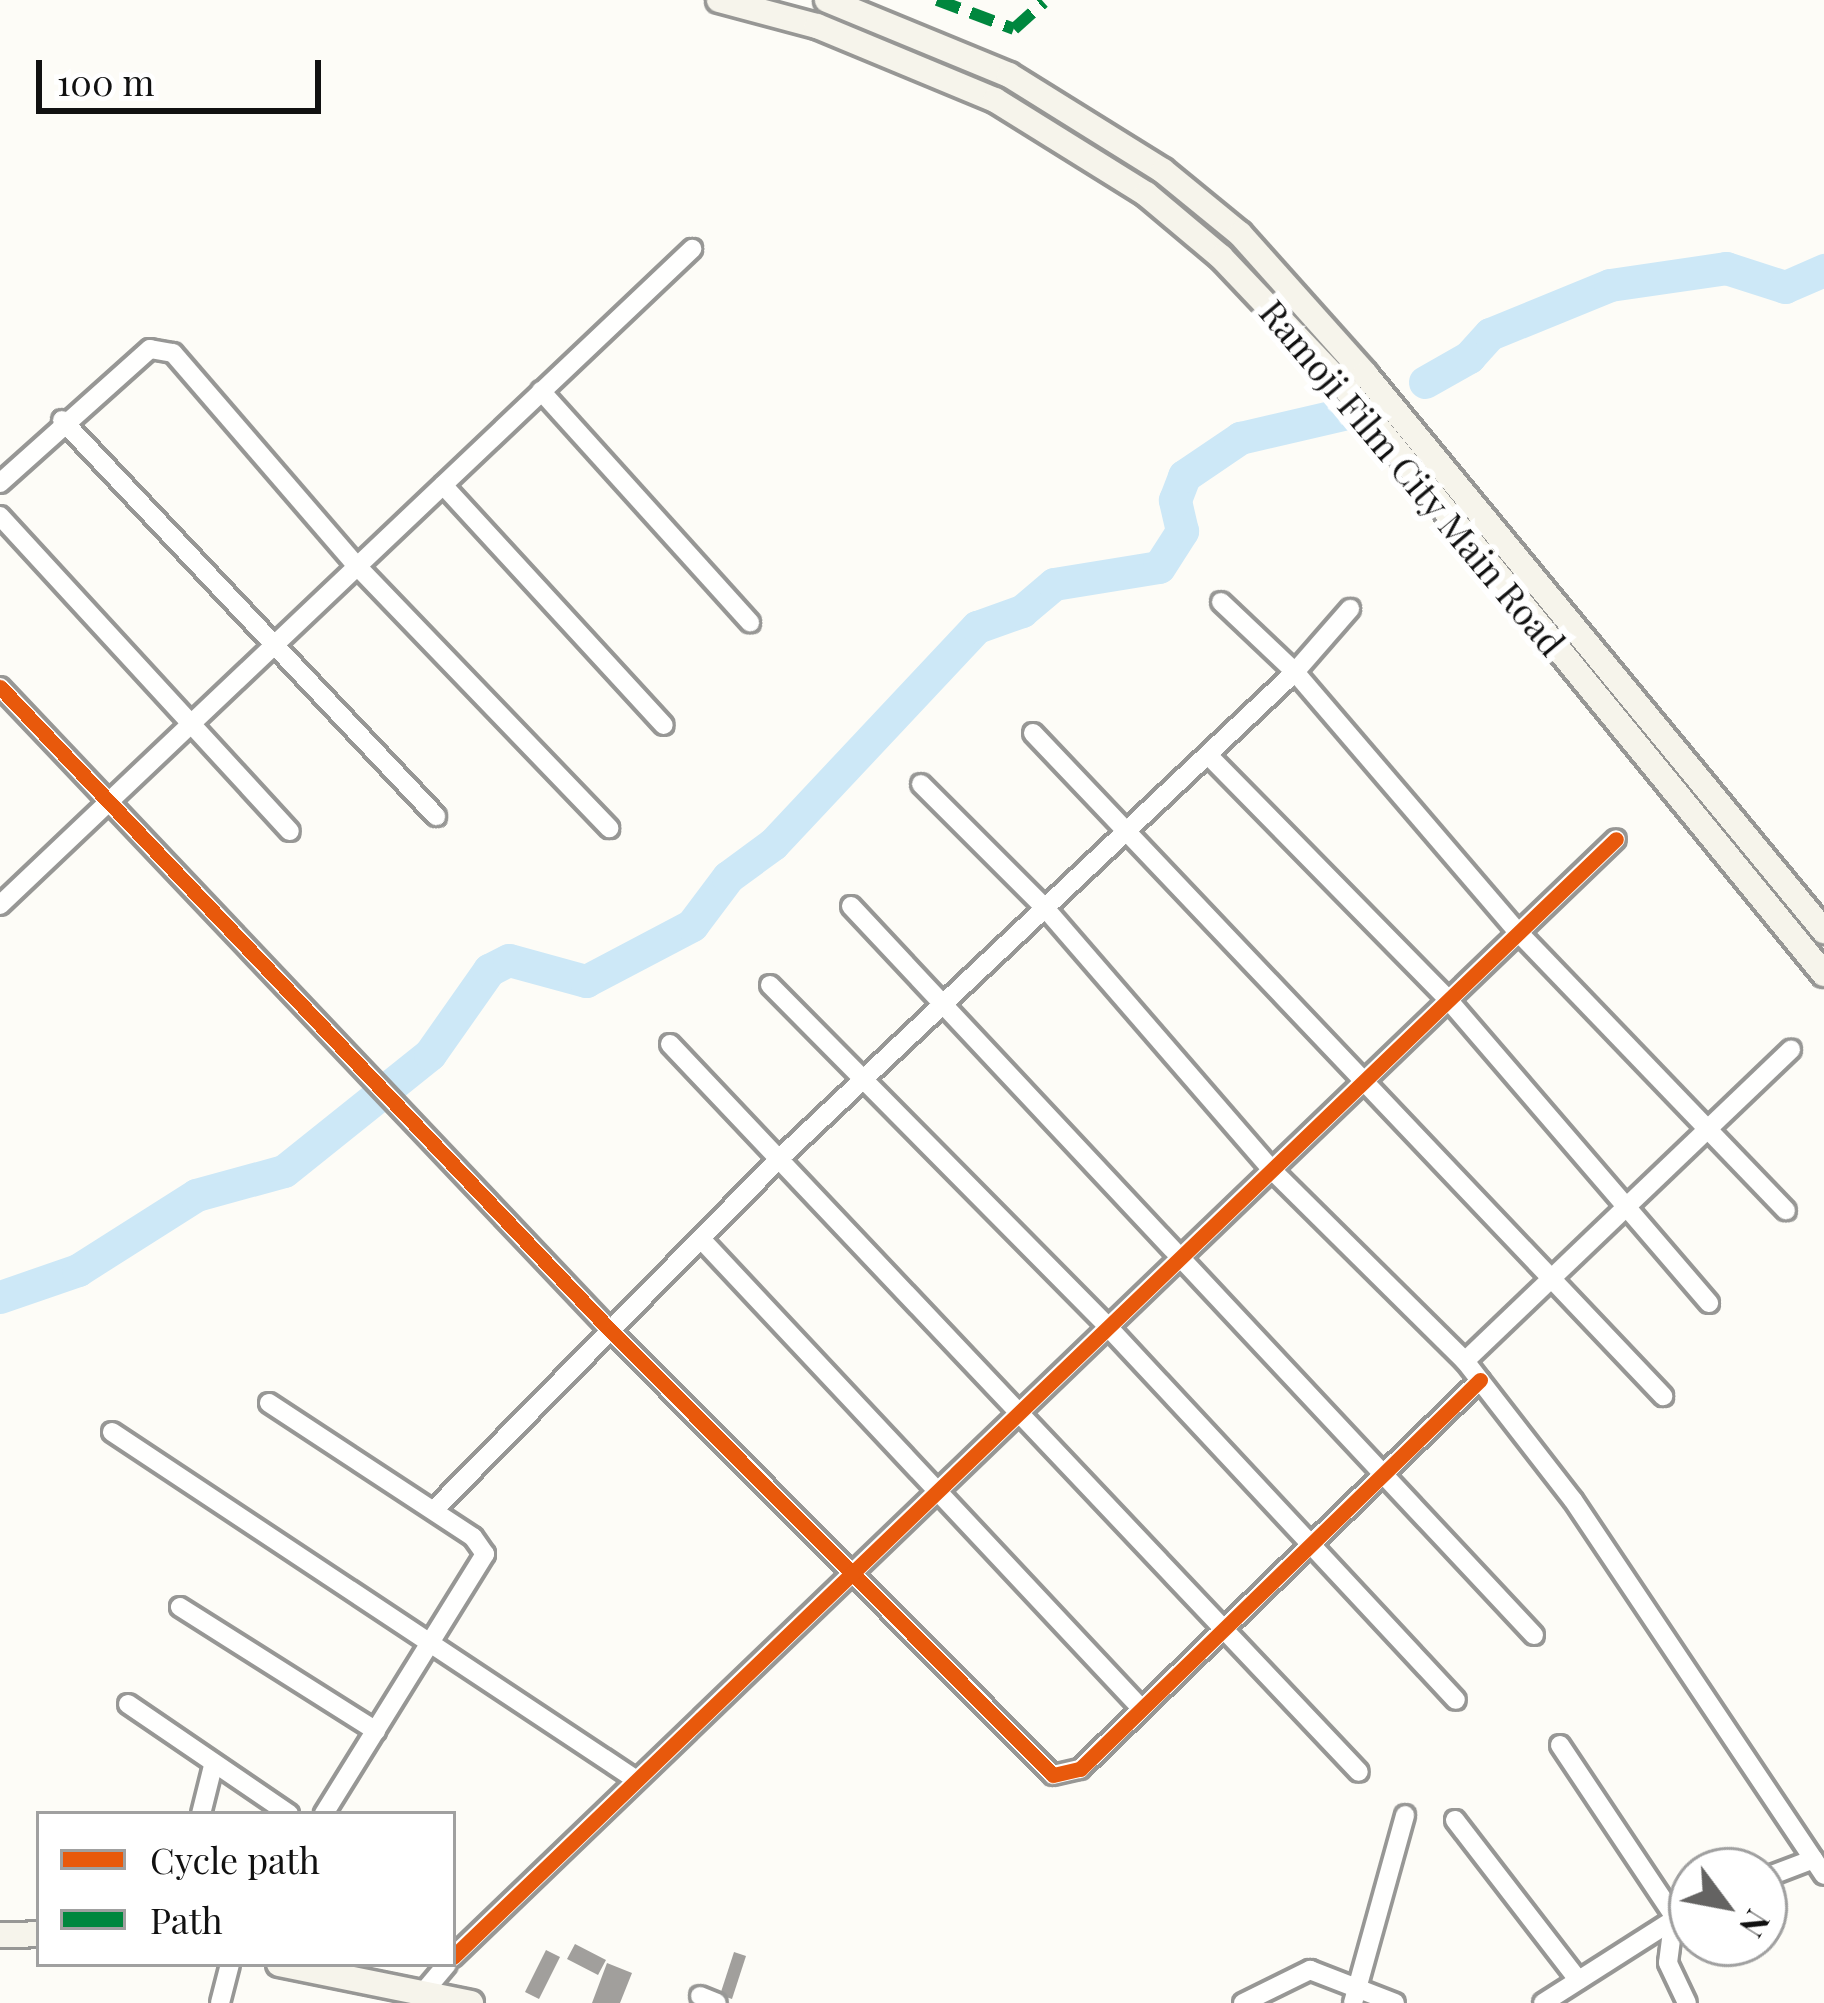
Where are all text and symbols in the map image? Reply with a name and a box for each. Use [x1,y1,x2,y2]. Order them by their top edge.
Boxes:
scale bar [42,36,327,110]
text: 100 m [57,57,154,105]
street label: Ramoji Film City Main Road [1251,290,1575,664]
legend [36,1811,456,1967]
text: Cycle path [150,1835,320,1883]
north arrow [1668,1847,1788,1967]
text: Path [150,1895,223,1943]
text: N [1731,1903,1781,1946]

